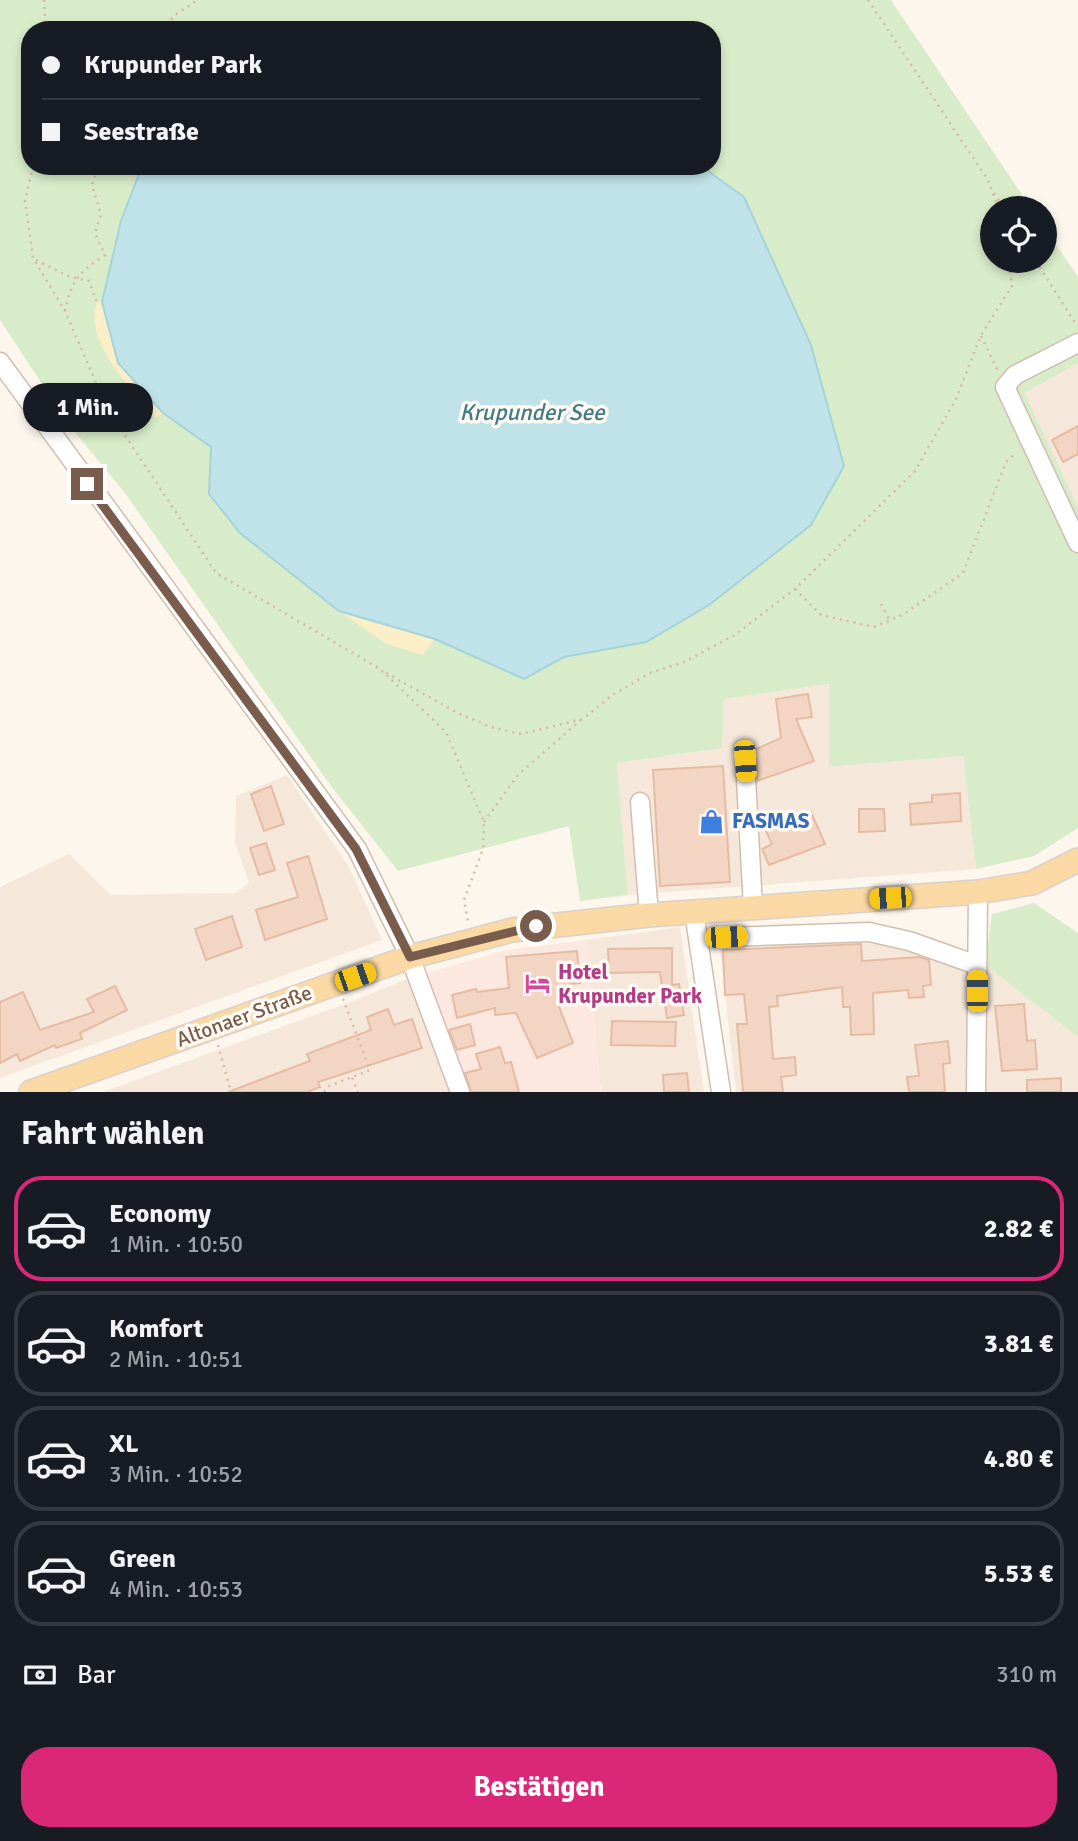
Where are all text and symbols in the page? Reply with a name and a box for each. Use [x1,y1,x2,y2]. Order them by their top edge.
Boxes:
text: Krupunder Park [84,49,262,81]
text: Seestraße [84,116,199,148]
map controls [980,196,1057,273]
button: locate [980,196,1057,273]
callout: 1 Min. [22,382,152,432]
text: 1 Min. [57,393,119,422]
water label: Krupunder See [459,398,606,427]
route end [71,468,103,500]
car [734,739,757,783]
shop icon: FASMAS [698,807,726,835]
place label: FASMAS [732,808,810,834]
car [869,886,912,910]
route start [520,910,552,942]
car [705,926,748,948]
place label: Hotel Krupunder Park [558,959,702,1009]
car [332,960,379,994]
hotel icon: Hotel Krupunder Park [524,970,552,998]
car [967,970,988,1012]
street label: Altonaer Straße [173,979,315,1053]
text: Fahrt wählen [21,1114,205,1153]
icon: car [25,1197,88,1260]
text: Economy [109,1198,211,1230]
text: 2.82 € [984,1213,1053,1245]
text: 1 Min. · 10:50 [109,1230,243,1259]
icon: car [25,1312,88,1375]
text: Komfort [109,1313,203,1345]
text: 3.81 € [984,1328,1053,1360]
text: 2 Min. · 10:51 [109,1345,243,1374]
icon: car [25,1427,88,1490]
text: XL [109,1428,139,1460]
text: 4.80 € [984,1443,1053,1475]
text: 3 Min. · 10:52 [109,1460,243,1489]
icon: car [25,1542,88,1605]
text: Green [109,1543,176,1575]
text: 5.53 € [984,1558,1053,1590]
text: 4 Min. · 10:53 [109,1575,243,1604]
icon: cash [21,1656,59,1694]
text: Bar [77,1659,115,1691]
text: 310 m [996,1660,1057,1689]
button: Bestätigen [21,1747,1057,1827]

